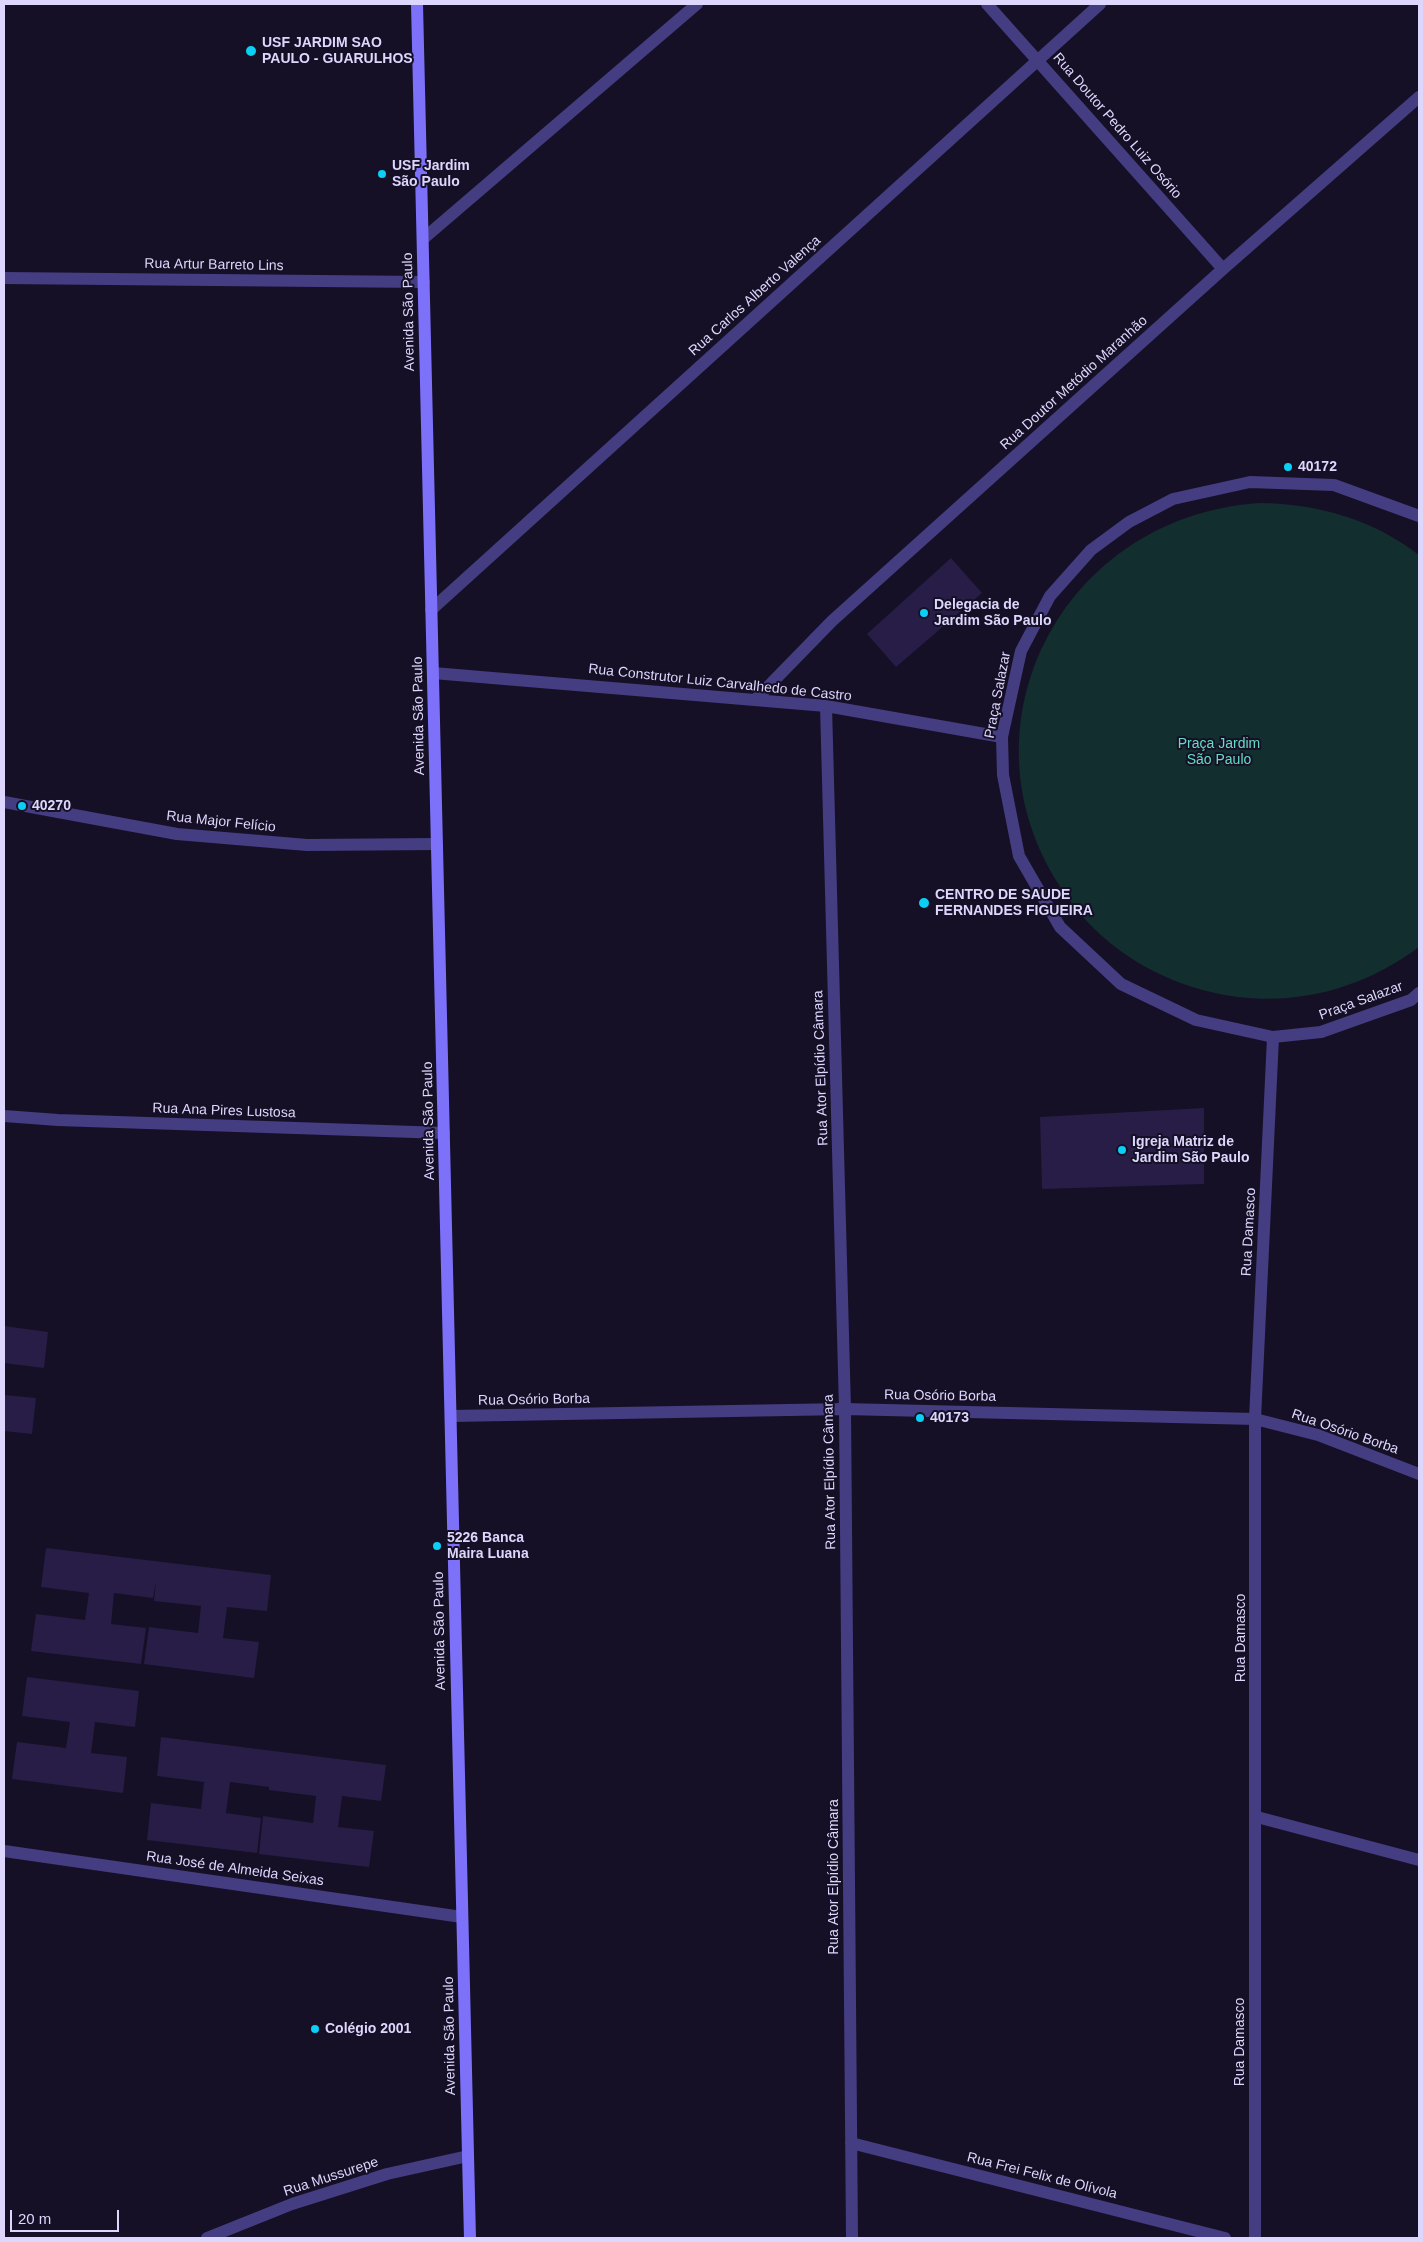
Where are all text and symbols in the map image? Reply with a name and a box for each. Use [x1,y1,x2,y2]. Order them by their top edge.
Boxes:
place label: USF JARDIM SAO PAULO - GUARULHOS [262,35,413,68]
marker: USF JARDIM SAO PAULO - GUARULHOS [244,44,258,58]
street label: Rua Doutor Pedro Luiz Osório [1049,50,1185,202]
place label: USF Jardim São Paulo [392,158,470,190]
marker: USF Jardim São Paulo [376,168,388,180]
street label: Rua Carlos Alberto Valença [686,232,824,360]
street label: Avenida São Paulo [400,252,418,372]
street label: Rua Artur Barreto Lins [144,255,284,275]
street label: Rua Doutor Metódio Maranhão [997,312,1151,454]
place label: 40172 [1298,459,1337,475]
marker: 40172 [1282,461,1294,473]
place label: Delegacia de Jardim São Paulo [934,597,1051,630]
marker: Delegacia de Jardim São Paulo [918,607,930,619]
street label: Praça Salazar [981,650,1015,740]
street label: Avenida São Paulo [410,656,428,776]
street label: Rua Construtor Luiz Carvalhedo de Castro [588,661,852,705]
park label: Praça Jardim São Paulo [1178,736,1260,769]
place label: 40270 [32,798,71,814]
marker: 40270 [16,800,28,812]
street label: Rua Major Felício [166,808,276,836]
place label: CENTRO DE SAUDE FERNANDES FIGUEIRA [935,887,1093,920]
marker: CENTRO DE SAUDE FERNANDES FIGUEIRA [917,896,931,910]
street label: Praça Salazar [1317,978,1405,1024]
street label: Rua Ator Elpídio Câmara [810,990,832,1146]
street label: Avenida São Paulo [420,1061,438,1181]
street label: Rua Ana Pires Lustosa [152,1100,296,1122]
place label: Igreja Matriz de Jardim São Paulo [1132,1134,1249,1166]
marker: Igreja Matriz de Jardim São Paulo [1116,1144,1128,1156]
street label: Rua Damasco [1238,1187,1260,1277]
street label: Rua Osório Borba [884,1387,996,1405]
street label: Rua Osório Borba [478,1391,590,1409]
street label: Rua Ator Elpídio Câmara [820,1394,840,1550]
street label: Rua Osório Borba [1289,1406,1401,1458]
place label: 40173 [930,1410,969,1426]
marker: 40173 [914,1412,926,1424]
place label: 5226 Banca Maira Luana [447,1530,529,1562]
marker: 5226 Banca Maira Luana [431,1540,443,1552]
street label: Avenida São Paulo [431,1571,449,1691]
street label: Rua Damasco [1233,1594,1249,1682]
street label: Rua Ator Elpídio Câmara [826,1799,842,1955]
street label: Rua José de Almeida Seixas [145,1848,325,1890]
street label: Avenida São Paulo [441,1976,459,2096]
street label: Rua Damasco [1232,1998,1248,2086]
place label: Colégio 2001 [325,2021,411,2037]
marker: Colégio 2001 [309,2023,321,2035]
street label: Rua Frei Felix de Olívola [965,2149,1119,2203]
street label: Rua Mussurepe [281,2154,381,2200]
scale bar [12,2200,121,2232]
text: 20 m [18,2210,51,2227]

